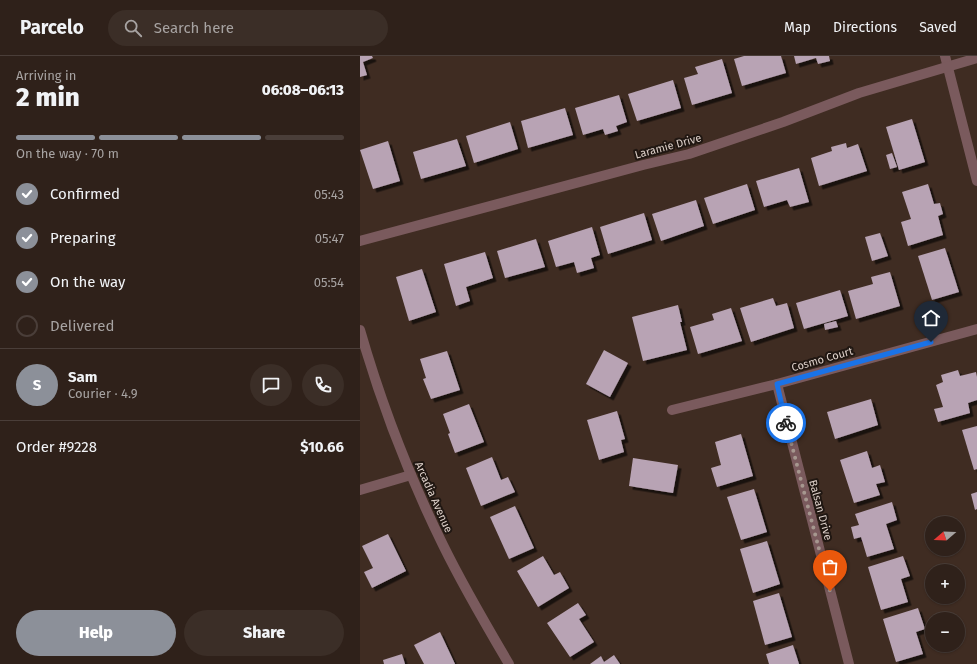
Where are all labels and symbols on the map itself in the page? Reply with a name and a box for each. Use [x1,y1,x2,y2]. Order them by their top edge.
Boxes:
street label: Laramie Drive [633,131,703,162]
pin [914,301,948,342]
street label: Cosmo Court [790,345,854,374]
courier [766,403,806,443]
street label: Arcadia Avenue [412,460,455,535]
street label: Balsan Drive [806,479,835,542]
north arrow [925,516,965,556]
pin [813,550,847,591]

